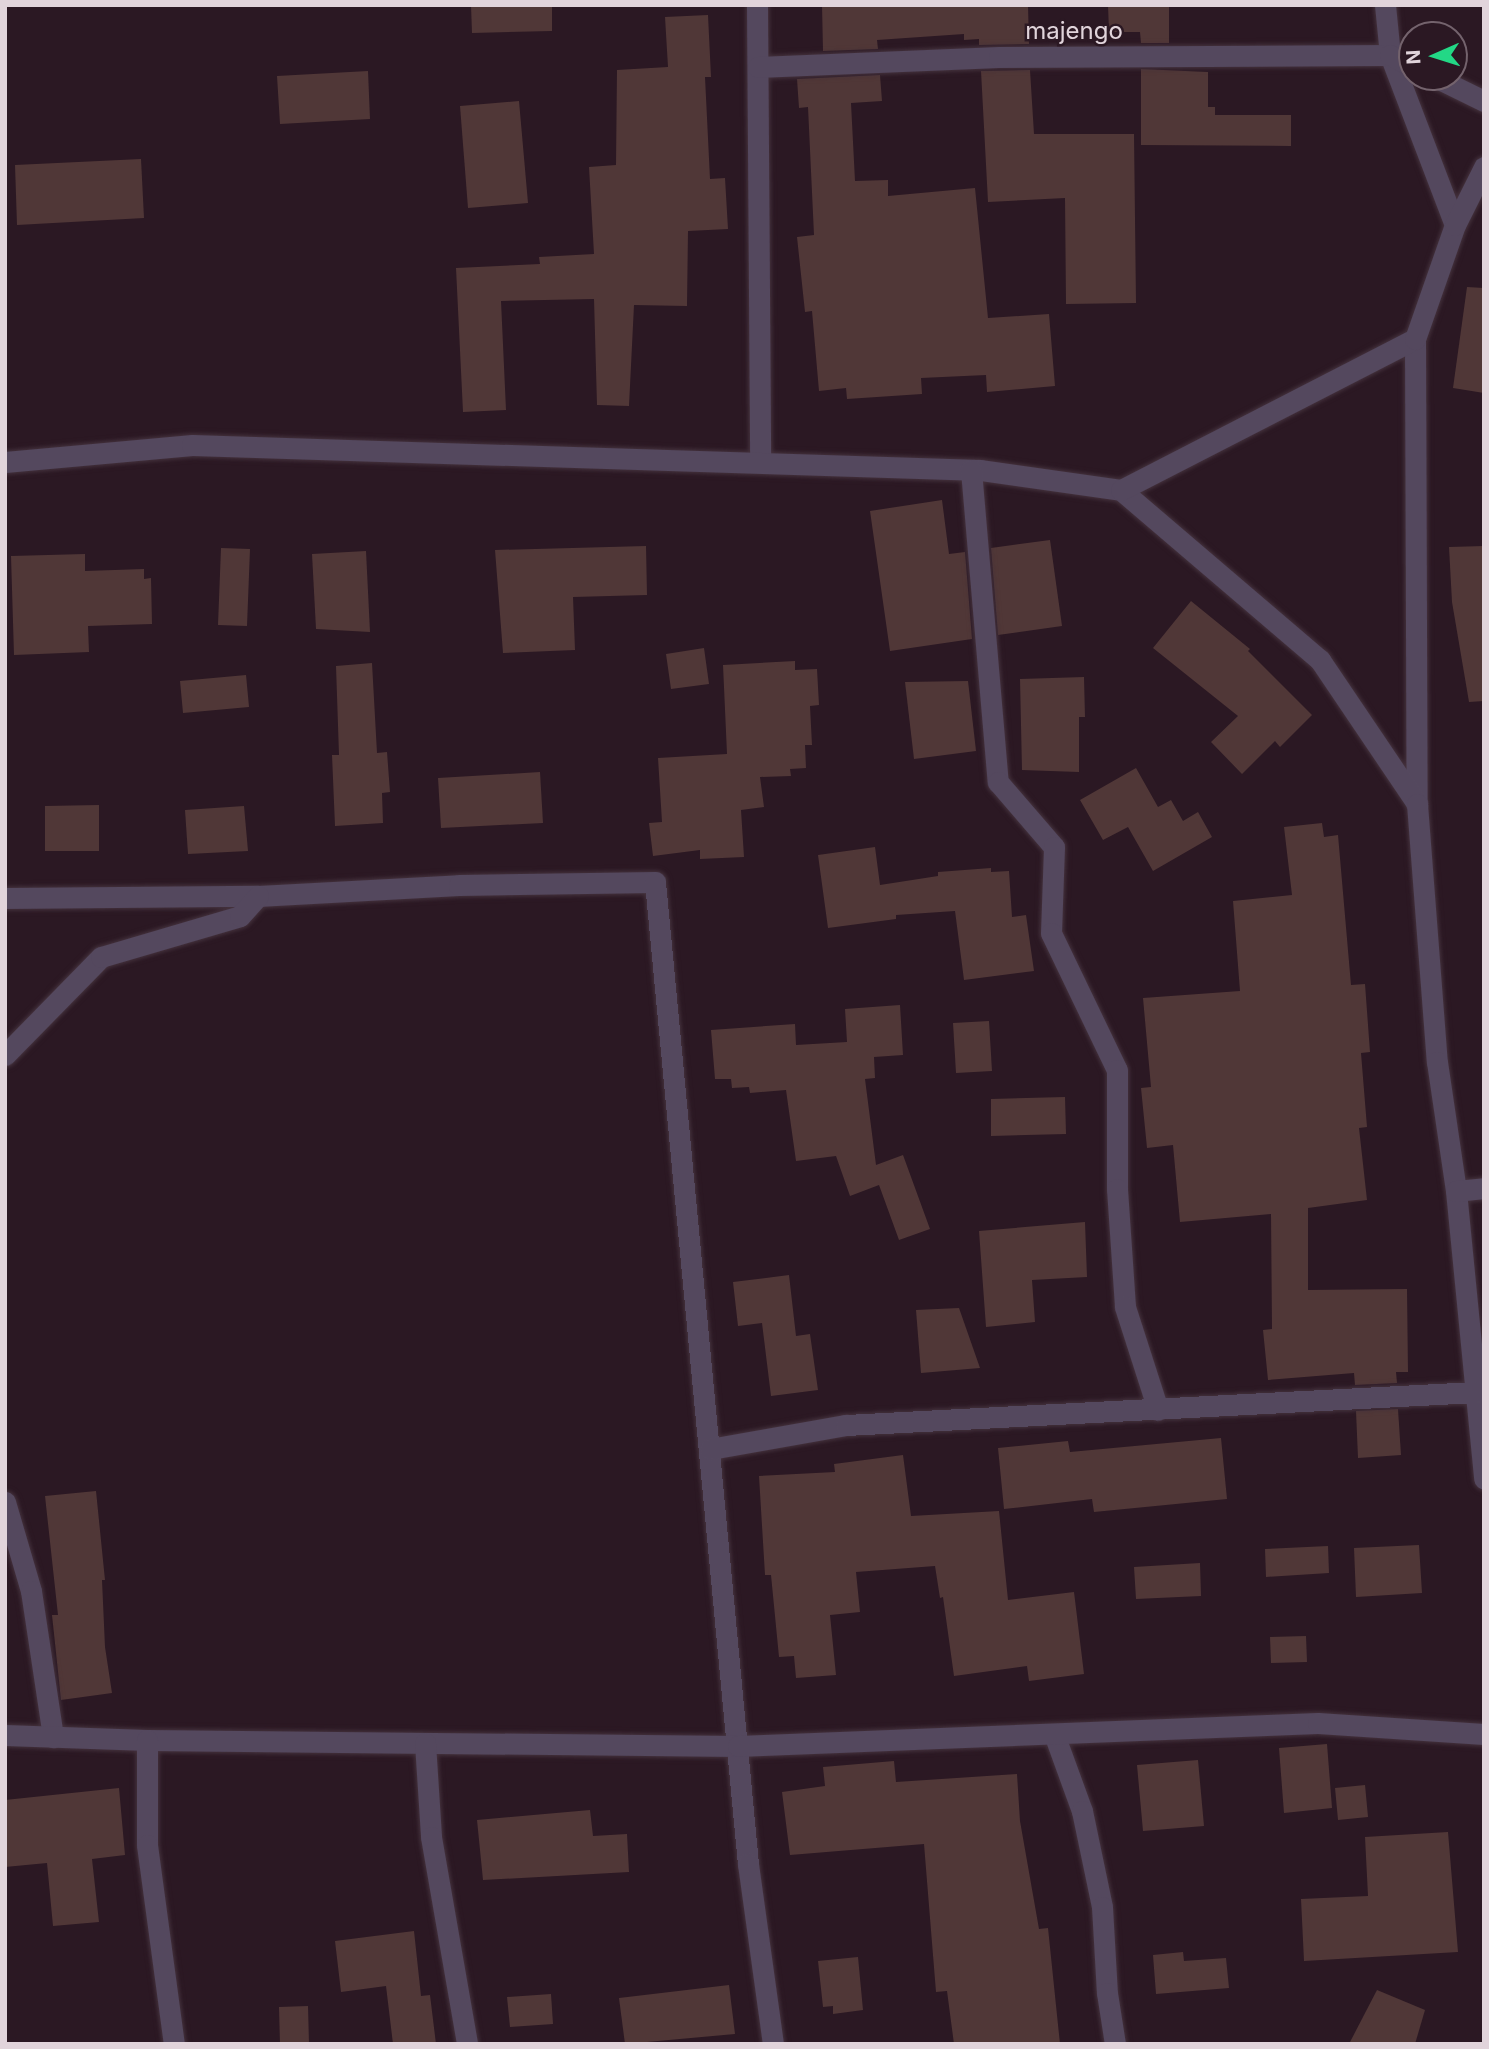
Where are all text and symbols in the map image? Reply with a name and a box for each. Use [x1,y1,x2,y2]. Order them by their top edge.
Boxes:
street label: majengo [1025,17,1123,45]
north arrow [1398,21,1468,91]
text: N [1402,49,1425,65]

